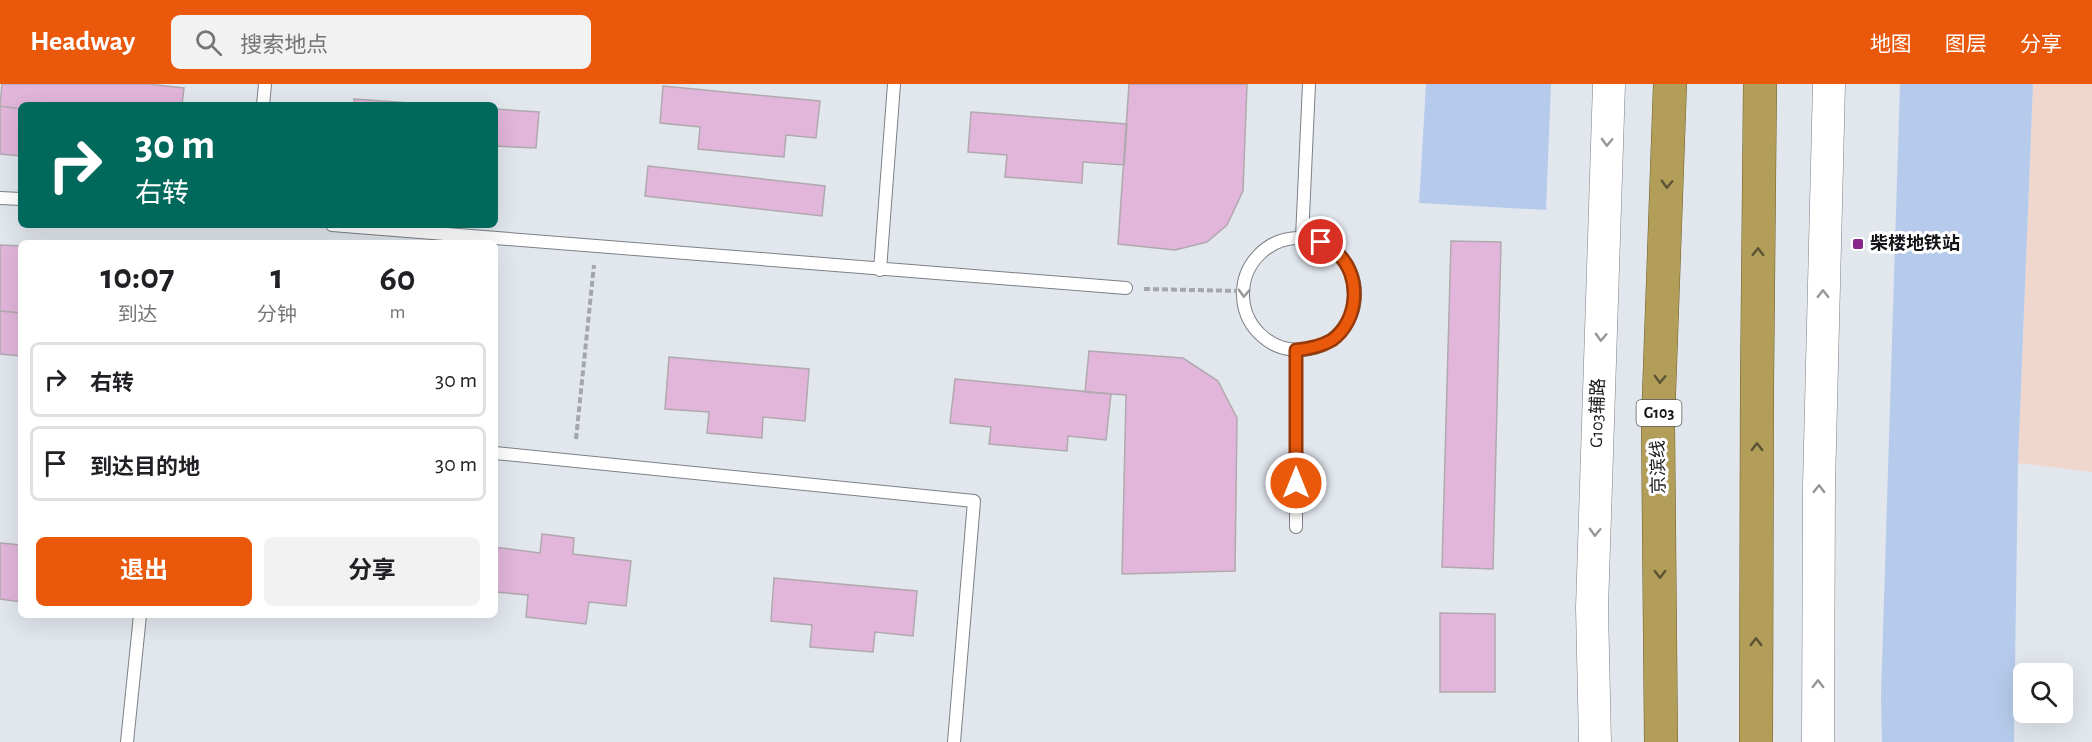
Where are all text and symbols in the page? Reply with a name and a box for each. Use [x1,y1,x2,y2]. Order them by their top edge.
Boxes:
search box [171,15,591,69]
icon: search [192,26,225,59]
text: Headway [30,28,135,56]
text: 搜索地点 [240,34,328,56]
text: 地图 [1870,34,1912,55]
text: 图层 [1945,34,1987,55]
text: 分享 [2020,34,2062,55]
text: 30 m [135,124,215,166]
icon: right [36,126,114,204]
one-way arrow [1601,138,1613,147]
text: 右转 [135,180,189,207]
one-way arrow [1660,180,1673,189]
pin [1295,216,1346,267]
icon: arrive [1304,225,1337,258]
place label: 柴楼地铁站 [1870,233,1960,253]
marker: 柴楼地铁站 [1851,237,1865,251]
one-way arrow [1752,247,1765,256]
text: 10:07 [100,259,175,295]
text: 1 [271,259,284,295]
text: 60 [379,261,416,297]
one-way arrow [1238,288,1250,297]
one-way arrow [1817,289,1830,298]
text: m [390,302,406,322]
text: 到达 [118,305,158,325]
text: 分钟 [257,305,297,325]
one-way arrow [1594,333,1607,342]
icon: right [39,363,72,396]
text: 30 m [435,369,477,391]
text: 右转 [90,372,134,394]
one-way arrow [1654,375,1666,384]
street label: G103辅路 [1586,378,1608,448]
road number: G103 [1636,400,1682,426]
street label: 京滨线 [1648,440,1668,494]
one-way arrow [1751,442,1763,451]
icon: arrive [39,447,72,480]
position arrow [1264,451,1328,515]
text: 30 m [435,453,477,475]
text: 到达目的地 [90,456,200,478]
one-way arrow [1813,484,1825,493]
one-way arrow [1588,528,1601,537]
button: 退出 [36,537,252,606]
button: 分享 [264,537,480,606]
one-way arrow [1654,570,1666,579]
one-way arrow [1750,637,1762,646]
map controls [2013,663,2073,723]
button: search [2013,663,2073,723]
one-way arrow [1812,679,1824,688]

